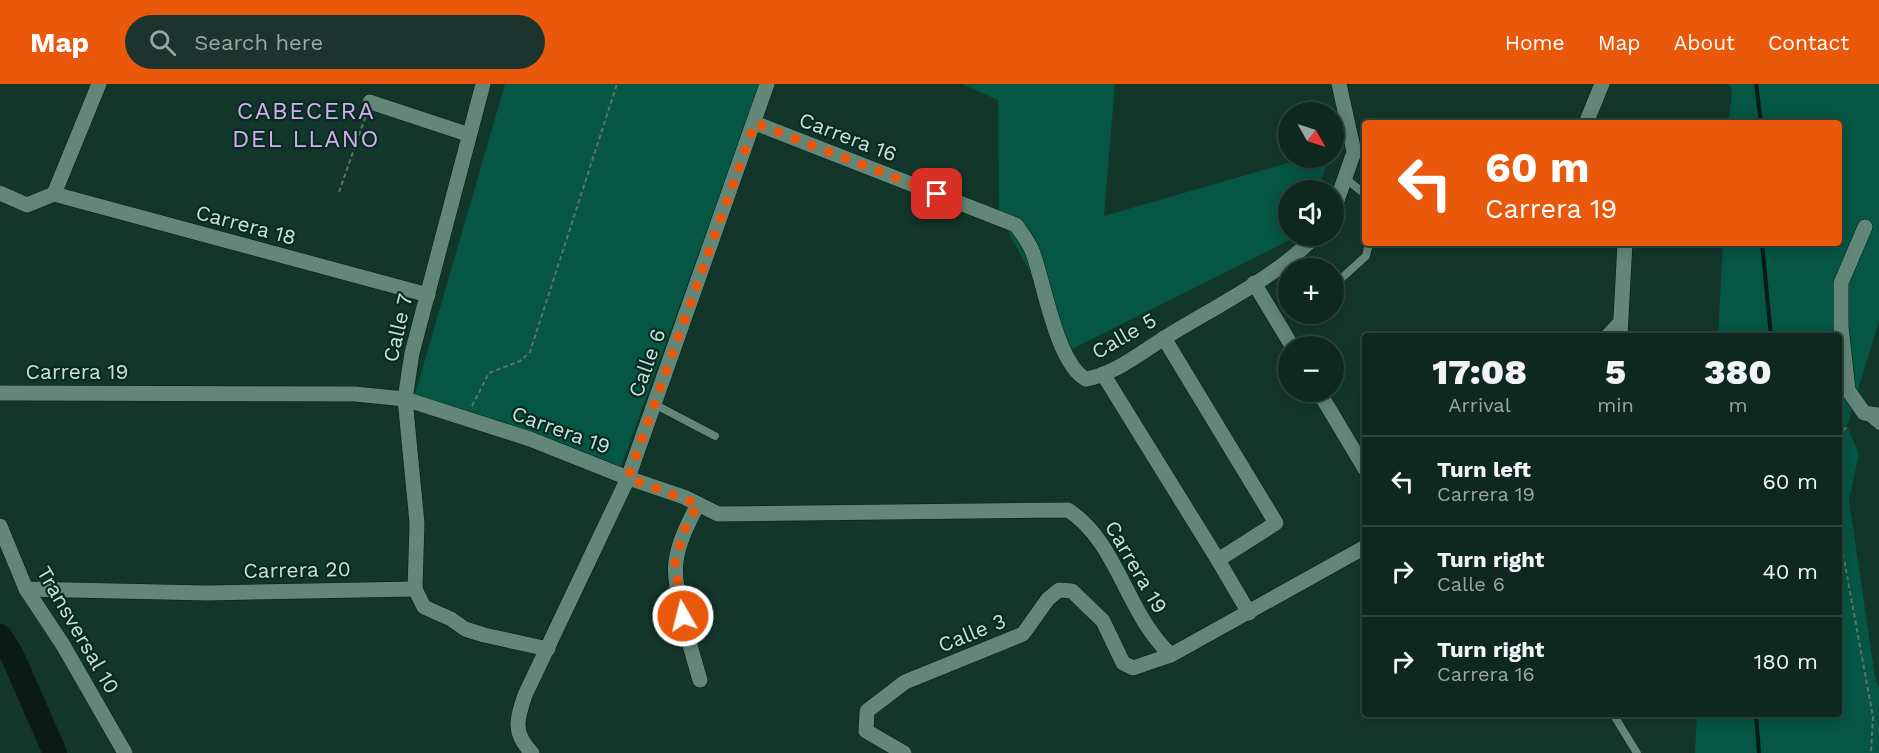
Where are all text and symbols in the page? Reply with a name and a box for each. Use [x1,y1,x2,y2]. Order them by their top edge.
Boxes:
search box [125,15,545,69]
text: Map [30,26,89,59]
icon: search [146,26,179,59]
text: Search here [194,30,323,55]
text: Home [1505,30,1565,55]
text: Map [1598,30,1641,55]
text: About [1674,30,1735,55]
text: Contact [1768,30,1849,55]
district label: CABECERA DEL LLANO [232,97,380,153]
north arrow [1278,102,1344,168]
map controls [1278,102,1344,402]
street label: Carrera 16 [796,106,901,167]
text: 60 m [1485,143,1589,192]
icon: left [1386,144,1464,222]
pin [911,168,962,219]
icon: arrive [920,177,953,210]
button: sound [1278,180,1344,246]
text: Carrera 19 [1485,193,1617,225]
street label: Carrera 18 [193,199,299,250]
button: + [1278,258,1344,324]
street label: Calle 7 [378,291,418,364]
street label: Calle 5 [1087,307,1161,364]
street label: Calle 6 [623,325,670,401]
button: − [1278,336,1344,402]
text: 17:08 [1432,351,1527,393]
text: 5 [1605,351,1626,393]
text: 380 [1704,351,1772,393]
street label: Carrera 19 [26,359,128,384]
text: Arrival [1448,393,1511,417]
text: min [1597,393,1634,417]
text: m [1728,393,1747,417]
street label: Carrera 19 [509,400,614,459]
text: Turn left [1437,457,1531,482]
icon: left [1386,465,1419,498]
text: 60 m [1762,469,1818,494]
text: Carrera 19 [1437,482,1535,506]
street label: Carrera 19 [1100,516,1173,618]
text: Turn right [1437,547,1544,572]
icon: right [1386,555,1419,588]
street label: Carrera 20 [243,556,351,583]
text: 40 m [1762,559,1818,584]
street label: Transversal 10 [32,562,125,698]
text: Calle 6 [1437,572,1505,596]
position arrow [651,584,715,648]
street label: Calle 3 [934,608,1009,657]
text: Turn right [1437,637,1544,662]
icon: right [1386,645,1419,678]
text: 180 m [1754,649,1818,674]
text: Carrera 16 [1437,662,1535,686]

